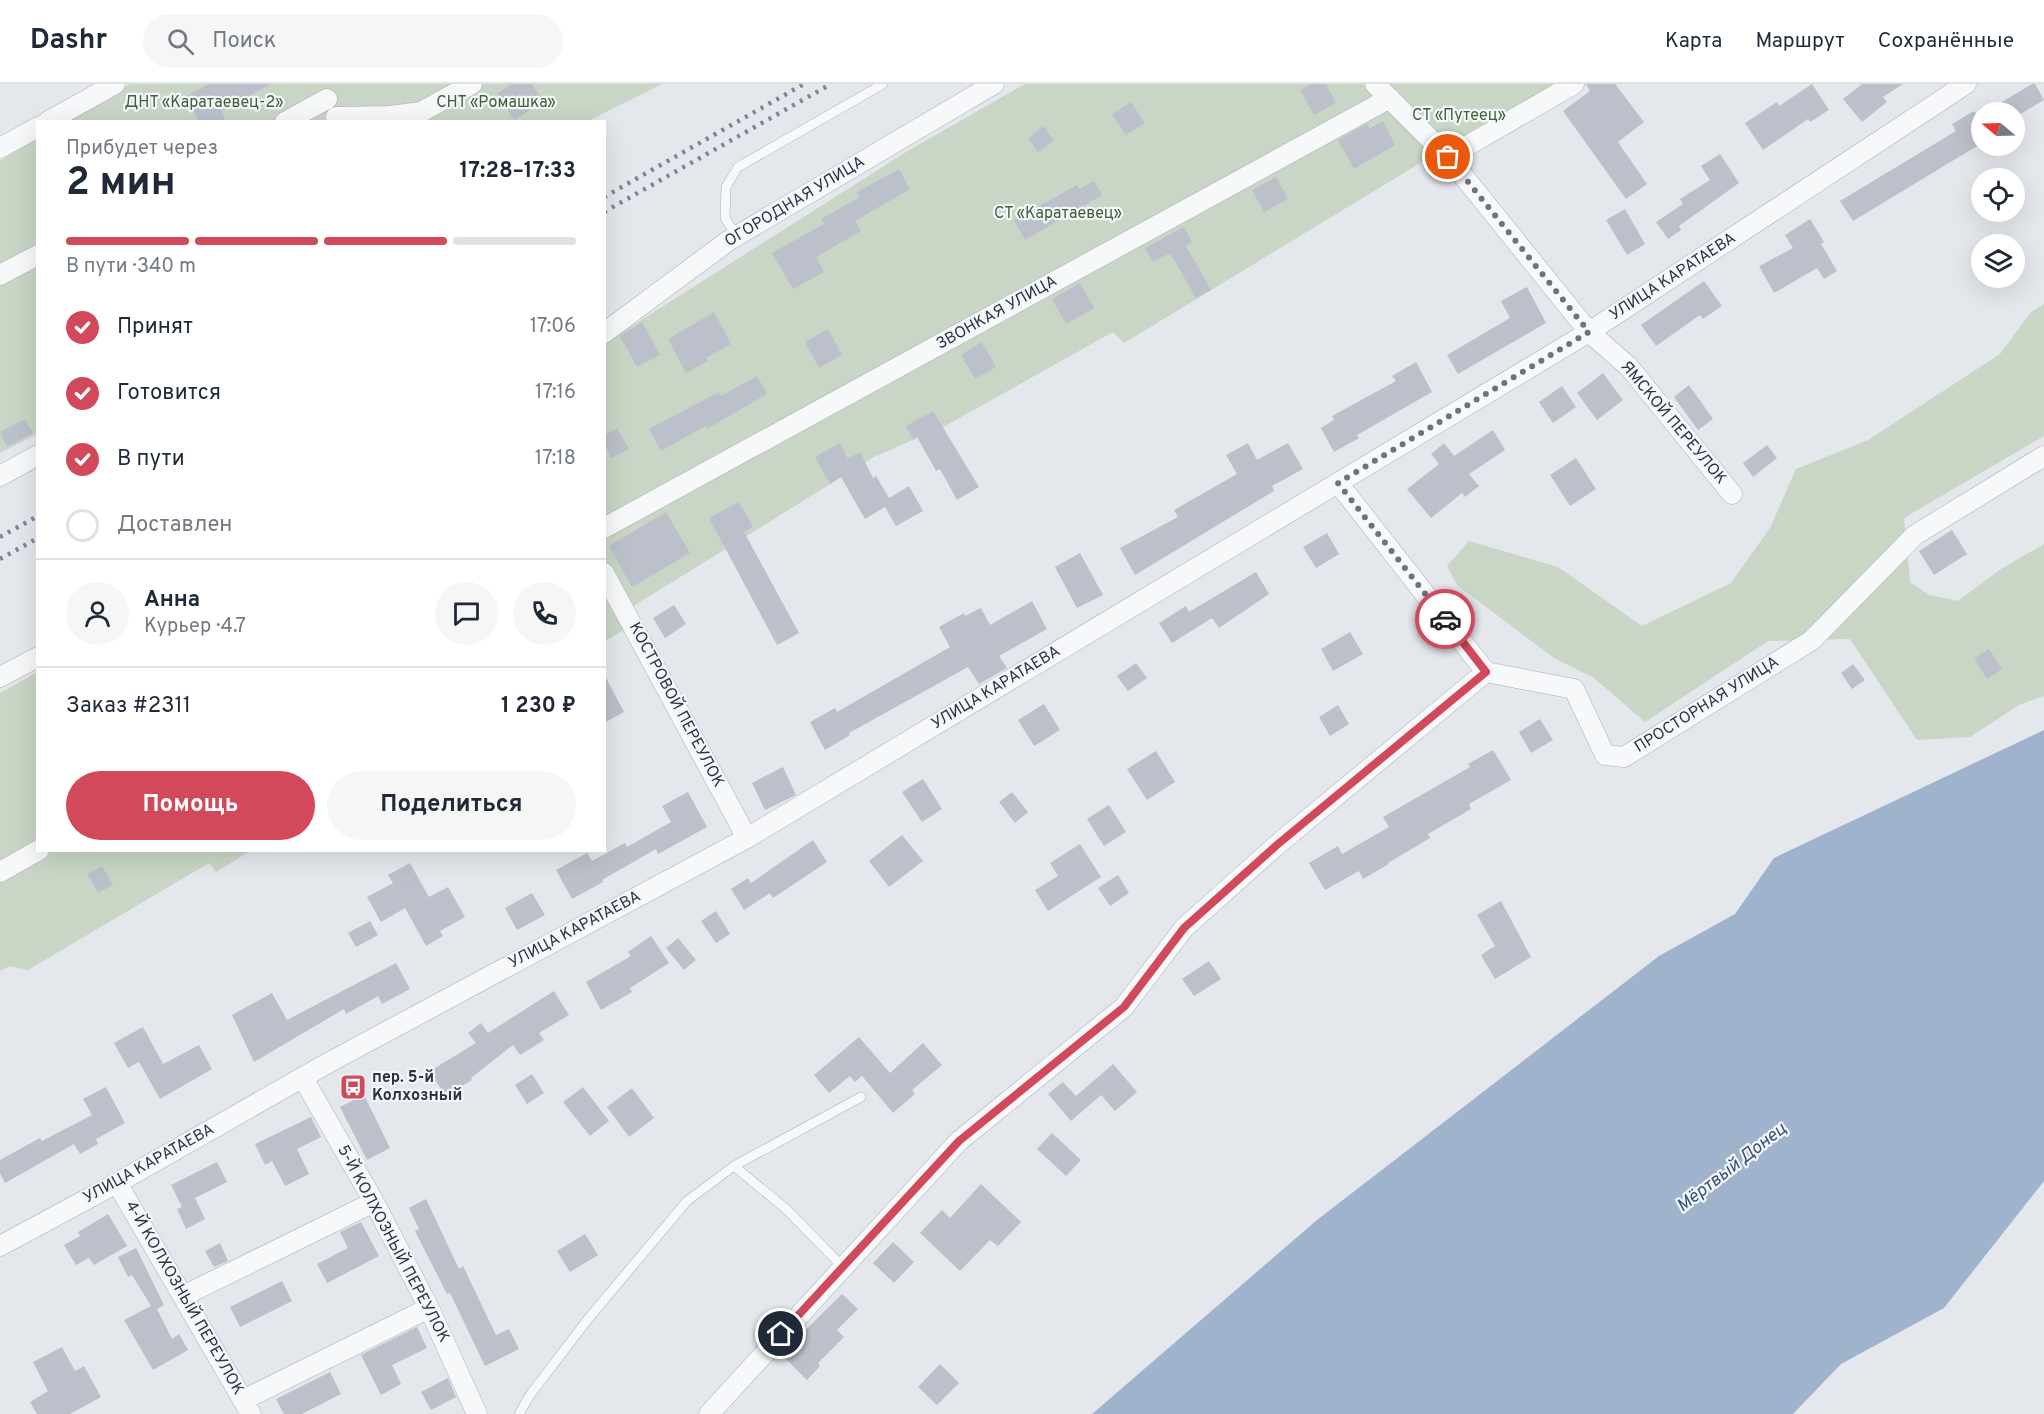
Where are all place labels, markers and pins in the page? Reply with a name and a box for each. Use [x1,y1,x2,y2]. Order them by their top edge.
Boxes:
pin [1422,131,1473,182]
place label: пер. 5-й Колхозный [372,1068,462,1106]
bus stop icon: пер. 5-й Колхозный [338,1072,368,1102]
pin [755,1308,806,1359]

